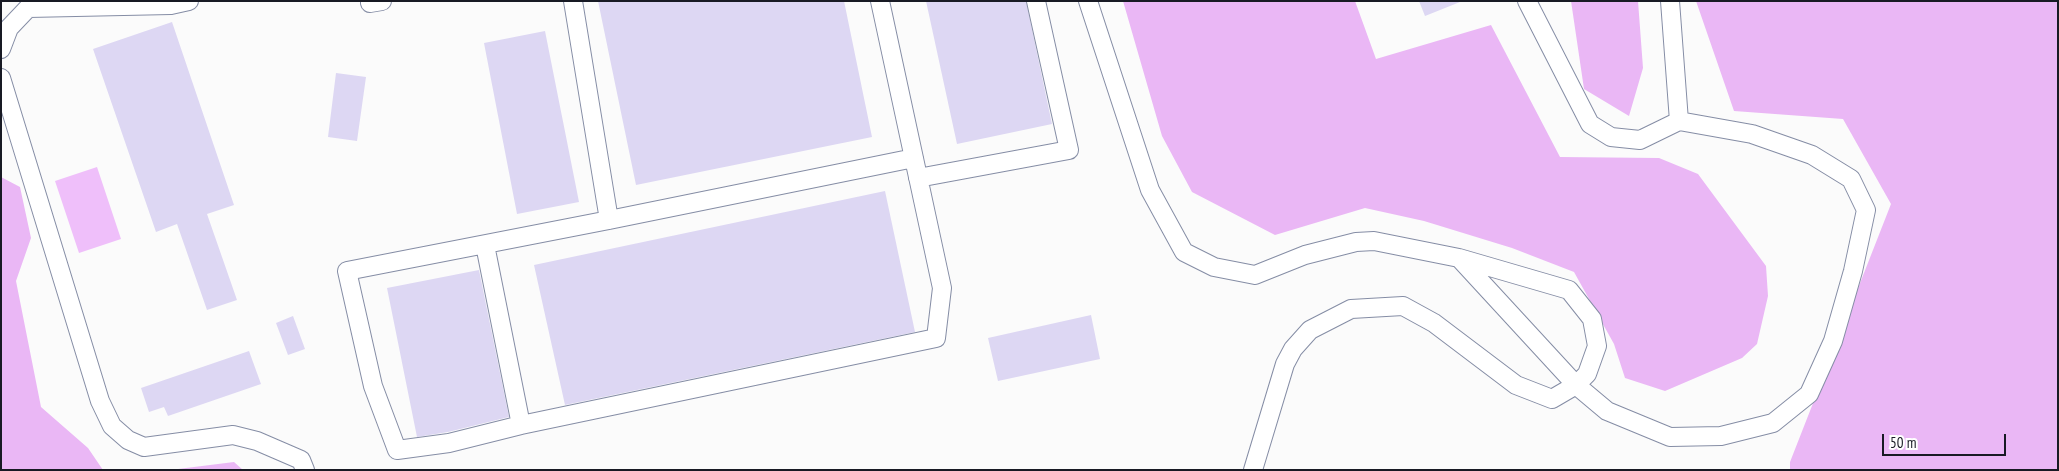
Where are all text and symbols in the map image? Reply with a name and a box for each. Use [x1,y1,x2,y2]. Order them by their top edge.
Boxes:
scale bar [1884,424,2008,456]
text: 50 m [1890,433,1916,452]

